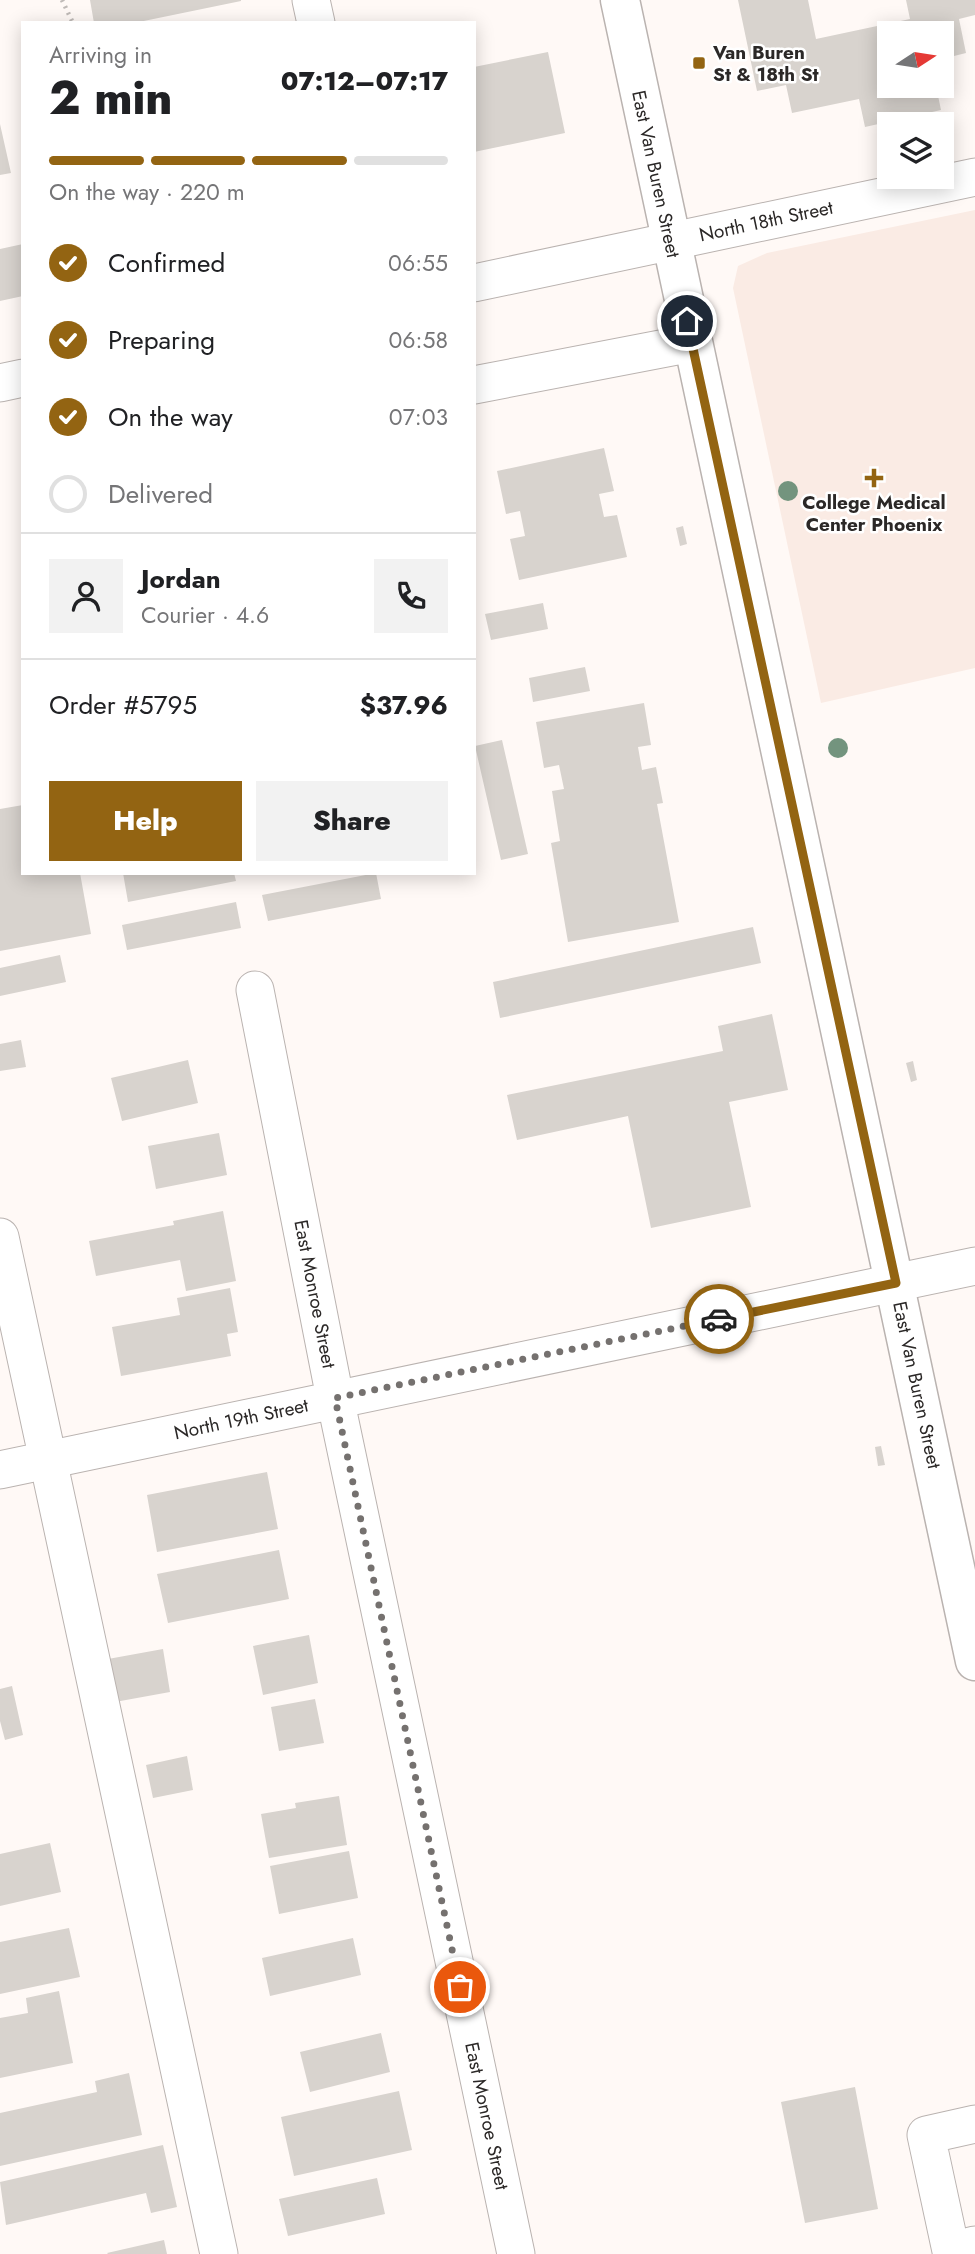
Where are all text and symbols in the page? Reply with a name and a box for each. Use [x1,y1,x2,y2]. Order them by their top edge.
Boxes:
north arrow [877,21,954,98]
map controls [877,21,954,189]
text: Arriving in [49,38,152,72]
place label: Van Buren St & 18th St [712,39,819,88]
marker: Van Buren St & 18th St [691,55,707,71]
text: 07:12–07:17 [281,62,448,100]
text: 2 min [49,65,173,131]
street label: East Van Buren Street [625,88,687,261]
button: layers [877,112,954,189]
text: On the way · 220 m [49,175,245,209]
street label: North 18th Street [697,194,836,248]
icon: check [49,244,87,282]
text: Confirmed [108,244,225,282]
text: 06:55 [388,246,448,280]
pin [657,291,717,351]
icon: home [668,302,706,340]
icon: check [49,321,87,359]
text: Preparing [108,321,215,359]
text: 06:58 [389,323,448,357]
icon: check [49,398,87,436]
text: On the way [108,398,233,436]
text: 07:03 [389,400,448,434]
marker: College Medical Center Phoenix [864,468,884,488]
text: Delivered [108,475,213,513]
place label: College Medical Center Phoenix [802,489,946,538]
button: person [49,559,123,633]
button: phone [374,559,448,633]
text: Jordan [141,560,221,598]
text: Courier · 4.6 [141,598,269,632]
text: Order #5795 [49,686,197,724]
text: $37.96 [360,686,448,724]
button: Help [49,781,242,861]
button: Share [256,781,448,861]
street label: East Monroe Street [287,1217,343,1371]
courier [684,1284,754,1354]
street label: East Van Buren Street [886,1299,948,1472]
icon: car [700,1300,738,1338]
street label: North 19th Street [171,1391,311,1446]
pin [430,1957,490,2017]
icon: bag [441,1968,479,2006]
street label: East Monroe Street [458,2040,516,2193]

